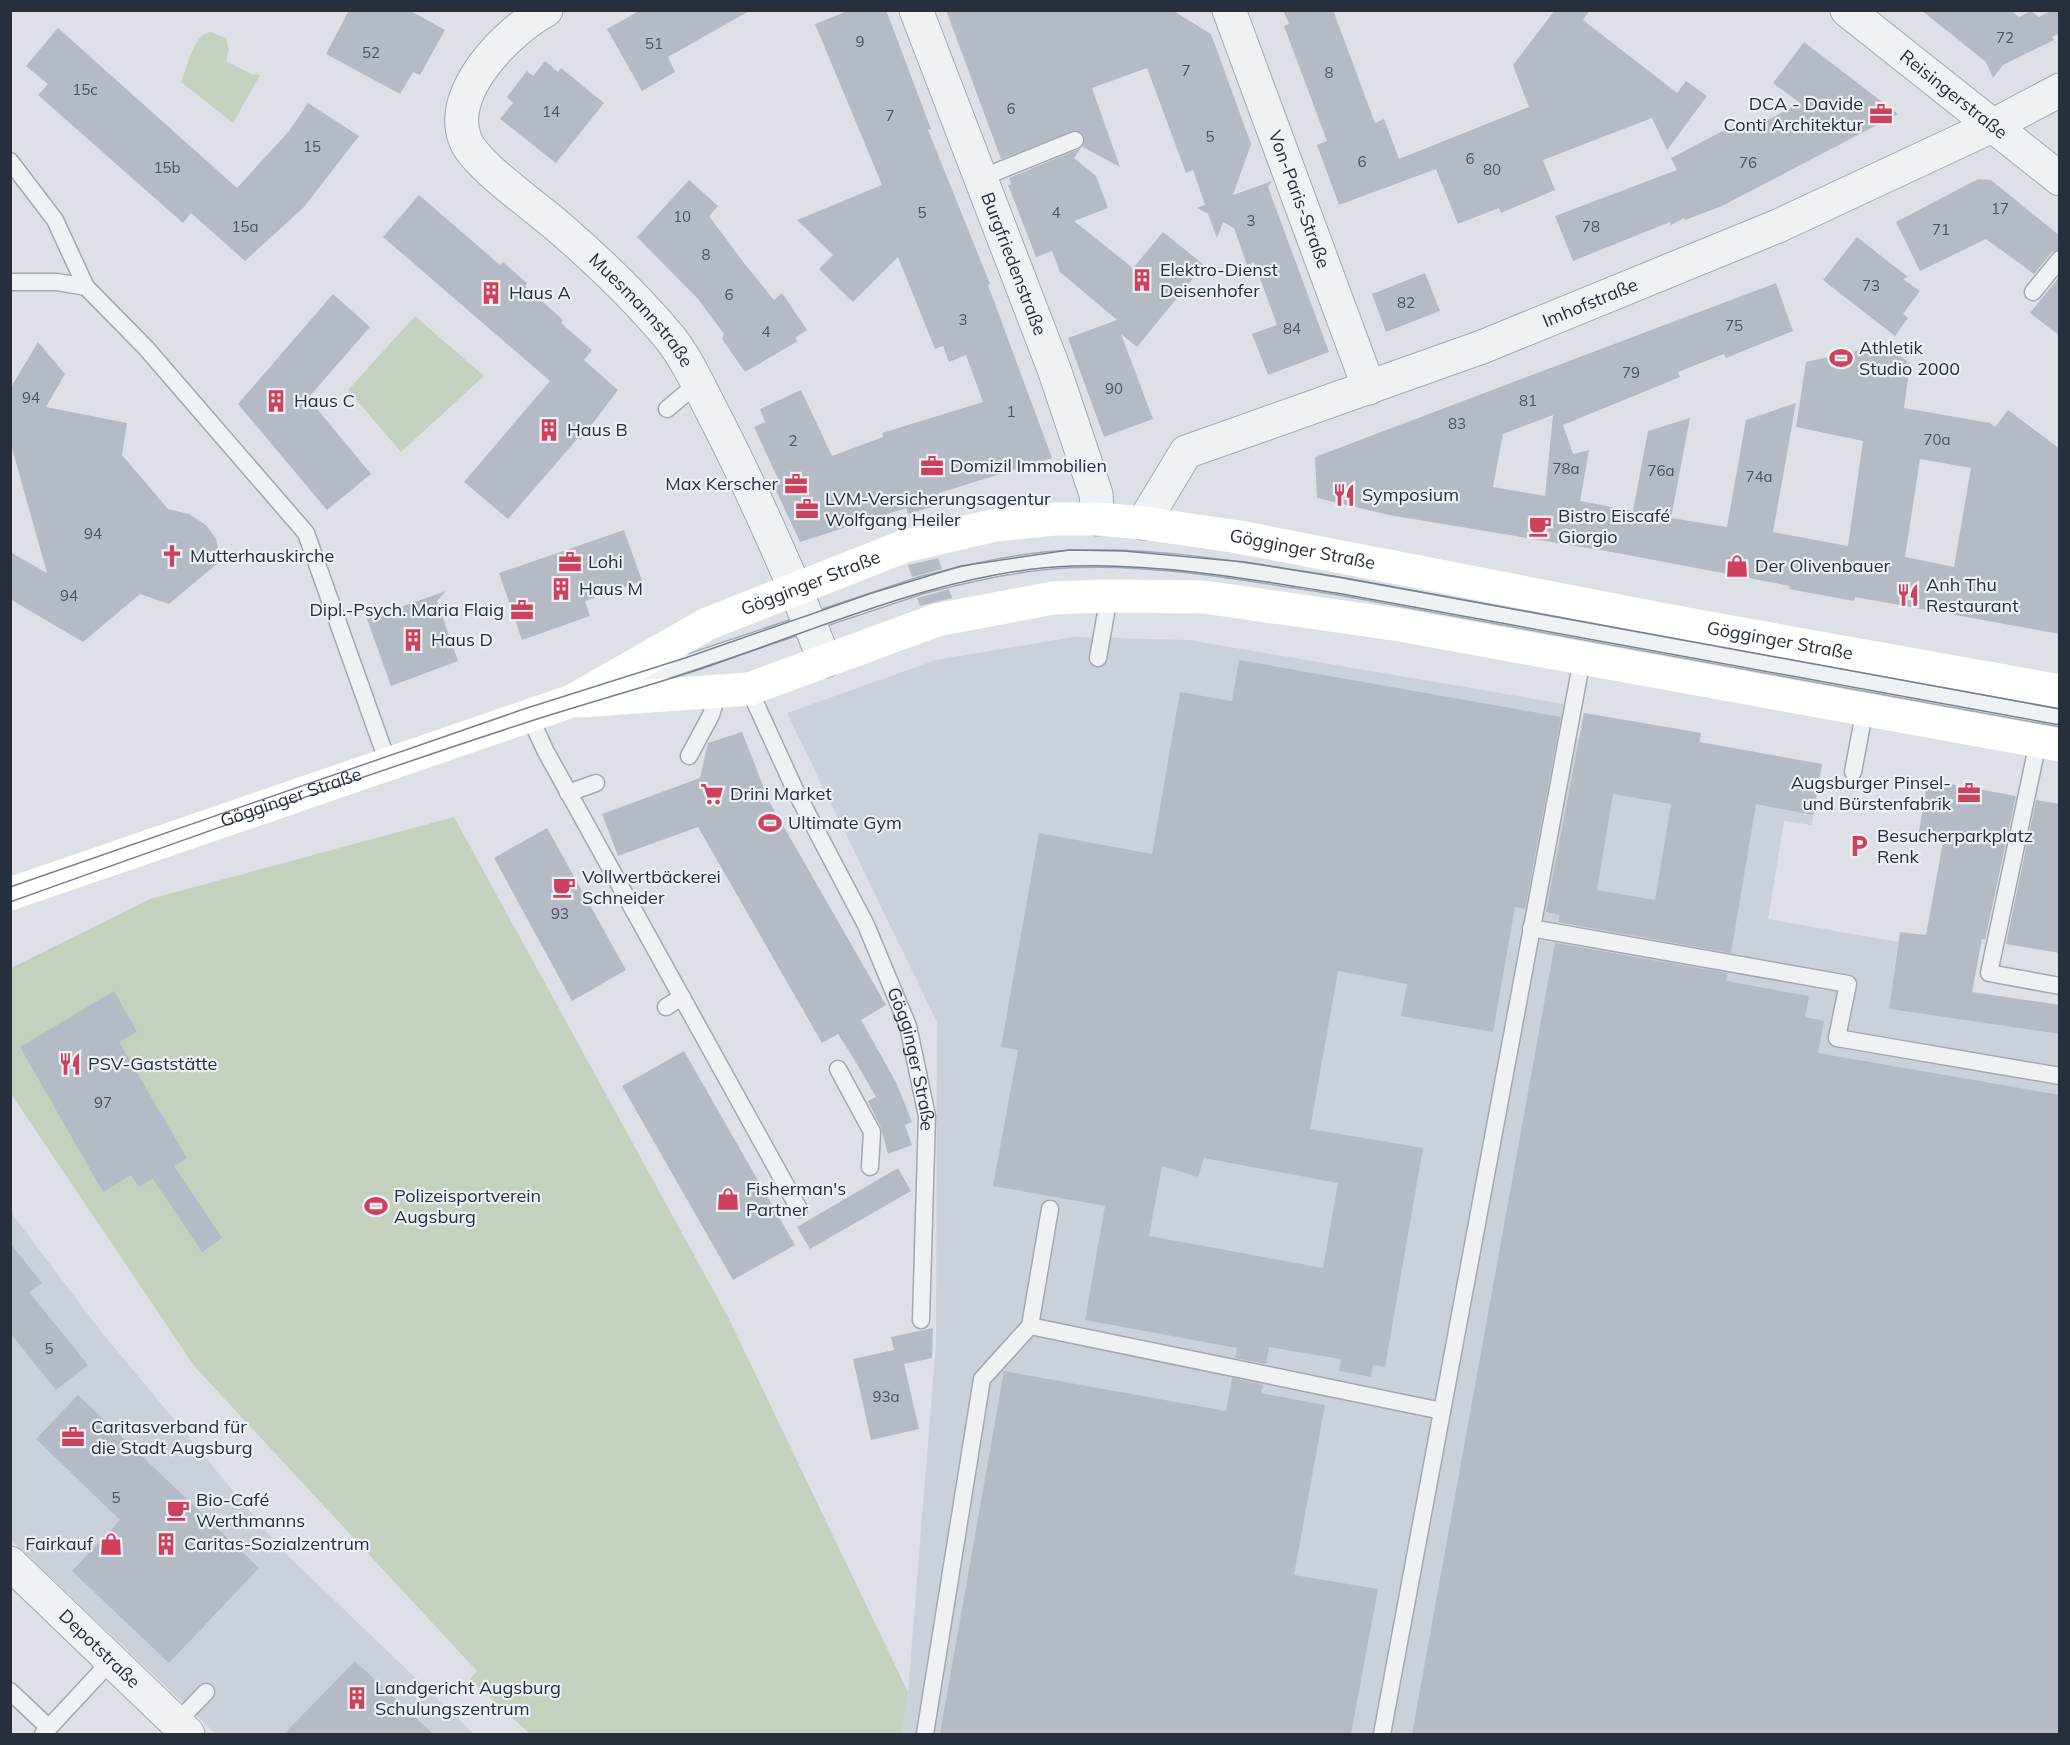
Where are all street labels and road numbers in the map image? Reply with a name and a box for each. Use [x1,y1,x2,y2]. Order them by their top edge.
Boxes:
street label: Reisingerstraße [1895,44,2012,144]
street label: Von-Paris-Straße [1264,127,1336,271]
street label: Burgfriedenstraße [976,189,1052,339]
street label: Muesmannstraße [584,248,699,371]
street label: Imhofstraße [1539,273,1641,332]
street label: Gögginger Straße [1228,524,1377,574]
street label: Gögginger Straße [737,545,883,621]
street label: Gögginger Straße [1705,616,1855,665]
street label: Gögginger Straße [217,762,364,832]
street label: Gögginger Straße [882,984,940,1131]
street label: Depotstraße [54,1604,145,1693]

